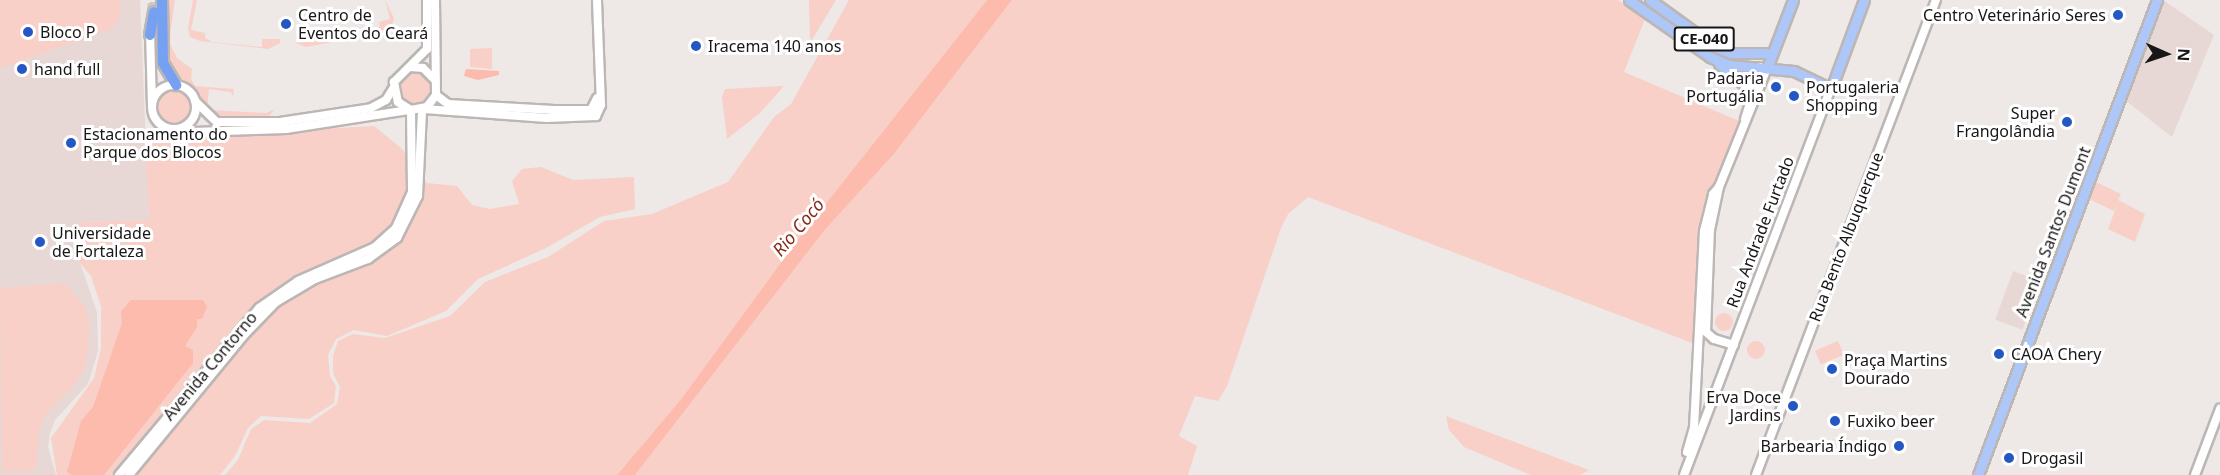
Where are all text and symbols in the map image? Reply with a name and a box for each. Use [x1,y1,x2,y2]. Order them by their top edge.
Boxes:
place label: Centro de Eventos do Ceará [298,5,428,43]
place label: Centro Veterinário Seres [1923,5,2106,25]
marker: Centro Veterinário Seres [2111,8,2125,22]
marker: Centro de Eventos do Ceará [279,17,293,31]
place label: Bloco P [40,22,95,42]
north arrow [2136,24,2196,84]
marker: Bloco P [21,25,35,39]
road number: CE-040 [1672,27,1736,51]
place label: Iracema 140 anos [708,36,841,56]
marker: Iracema 140 anos [689,39,703,53]
text: N [2173,48,2195,62]
place label: hand full [34,59,100,79]
marker: hand full [15,62,29,76]
place label: Padaria Portugália [1686,68,1764,106]
place label: Portugaleria Shopping [1806,77,1899,115]
marker: Padaria Portugália [1769,80,1783,94]
marker: Portugaleria Shopping [1787,89,1801,103]
place label: Super Frangolândia [1956,103,2055,141]
marker: Super Frangolândia [2060,115,2074,129]
place label: Estacionamento do Parque dos Blocos [83,124,228,162]
marker: Estacionamento do Parque dos Blocos [64,136,78,150]
street label: Avenida Santos Dumont [2012,144,2094,320]
street label: Rua Bento Albuquerque [1805,150,1887,324]
street label: Rua Andrade Furtado [1722,154,1798,310]
water label: Rio Cocó [768,194,828,260]
place label: Universidade de Fortaleza [52,223,151,261]
marker: Universidade de Fortaleza [33,235,47,249]
street label: Avenida Contorno [159,308,261,424]
place label: CAOA Chery [2011,344,2101,364]
marker: CAOA Chery [1992,347,2006,361]
place label: Praça Martins Dourado [1844,350,1947,388]
marker: Praça Martins Dourado [1825,362,1839,376]
place label: Erva Doce Jardins [1706,387,1781,425]
marker: Erva Doce Jardins [1786,399,1800,413]
place label: Fuxiko beer [1847,411,1935,431]
marker: Fuxiko beer [1828,414,1842,428]
place label: Barbearia Índigo [1761,436,1887,456]
marker: Barbearia Índigo [1892,439,1906,453]
place label: Drogasil [2021,448,2083,468]
marker: Drogasil [2002,451,2016,465]

